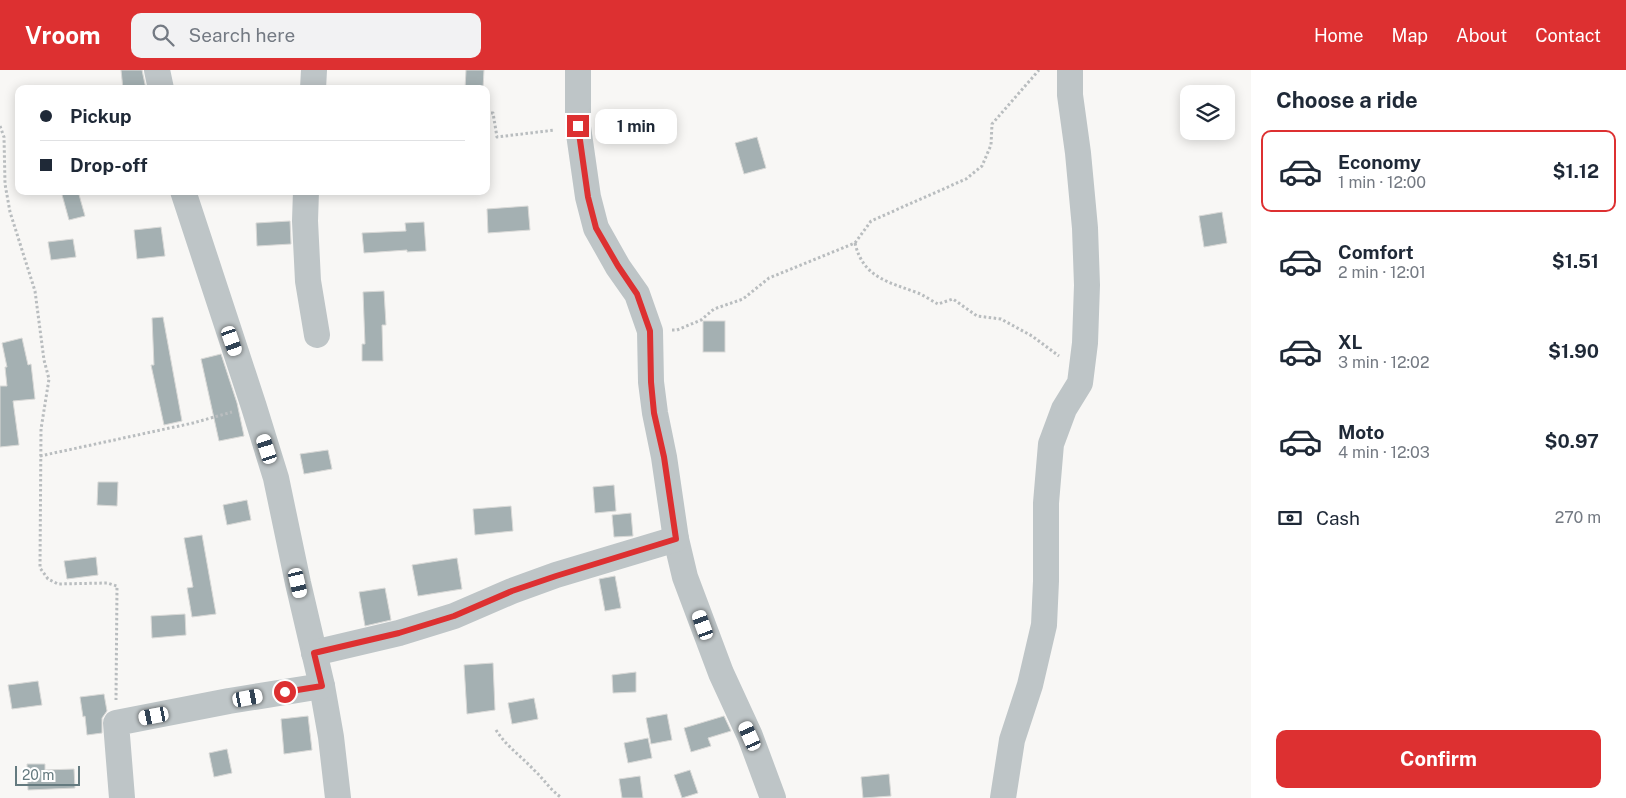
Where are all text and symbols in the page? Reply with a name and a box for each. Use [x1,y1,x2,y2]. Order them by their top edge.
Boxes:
search box [131,13,481,58]
text: Vroom [25,21,101,49]
icon: search [149,21,177,49]
text: Search here [189,24,295,46]
text: Home [1314,25,1364,46]
text: Map [1392,25,1428,46]
text: About [1456,25,1507,46]
text: Contact [1535,25,1601,46]
map controls [1180,85,1235,140]
button: layers [1180,85,1235,140]
text: Choose a ride [1276,87,1418,113]
text: Pickup [70,105,132,127]
callout: 1 min [596,108,678,144]
route end [567,115,589,137]
text: 1 min [617,117,655,136]
icon: car [1278,149,1323,194]
text: Economy [1338,151,1421,173]
text: Drop-off [70,154,147,176]
text: $1.12 [1553,160,1599,182]
text: 1 min · 12:00 [1338,173,1426,192]
icon: car [1278,239,1323,284]
text: Comfort [1338,241,1414,263]
text: $1.51 [1552,250,1599,272]
text: 2 min · 12:01 [1338,263,1426,282]
car [220,324,243,358]
icon: car [1278,329,1323,374]
text: XL [1338,331,1363,353]
text: $1.90 [1548,340,1599,362]
text: 3 min · 12:02 [1338,353,1429,372]
icon: car [1278,419,1323,464]
text: Moto [1338,421,1384,443]
text: $0.97 [1545,430,1599,452]
car [255,432,278,466]
text: 4 min · 12:03 [1338,443,1430,462]
icon: cash [1276,504,1304,532]
text: Cash [1316,507,1360,529]
text: 270 m [1555,508,1601,527]
car [287,567,308,599]
car [690,608,715,642]
route start [274,681,296,703]
car [231,688,264,708]
car [137,706,170,726]
car [737,719,762,753]
button: Confirm [1276,730,1601,788]
scale bar [15,763,80,786]
text: 20 m [22,767,54,783]

